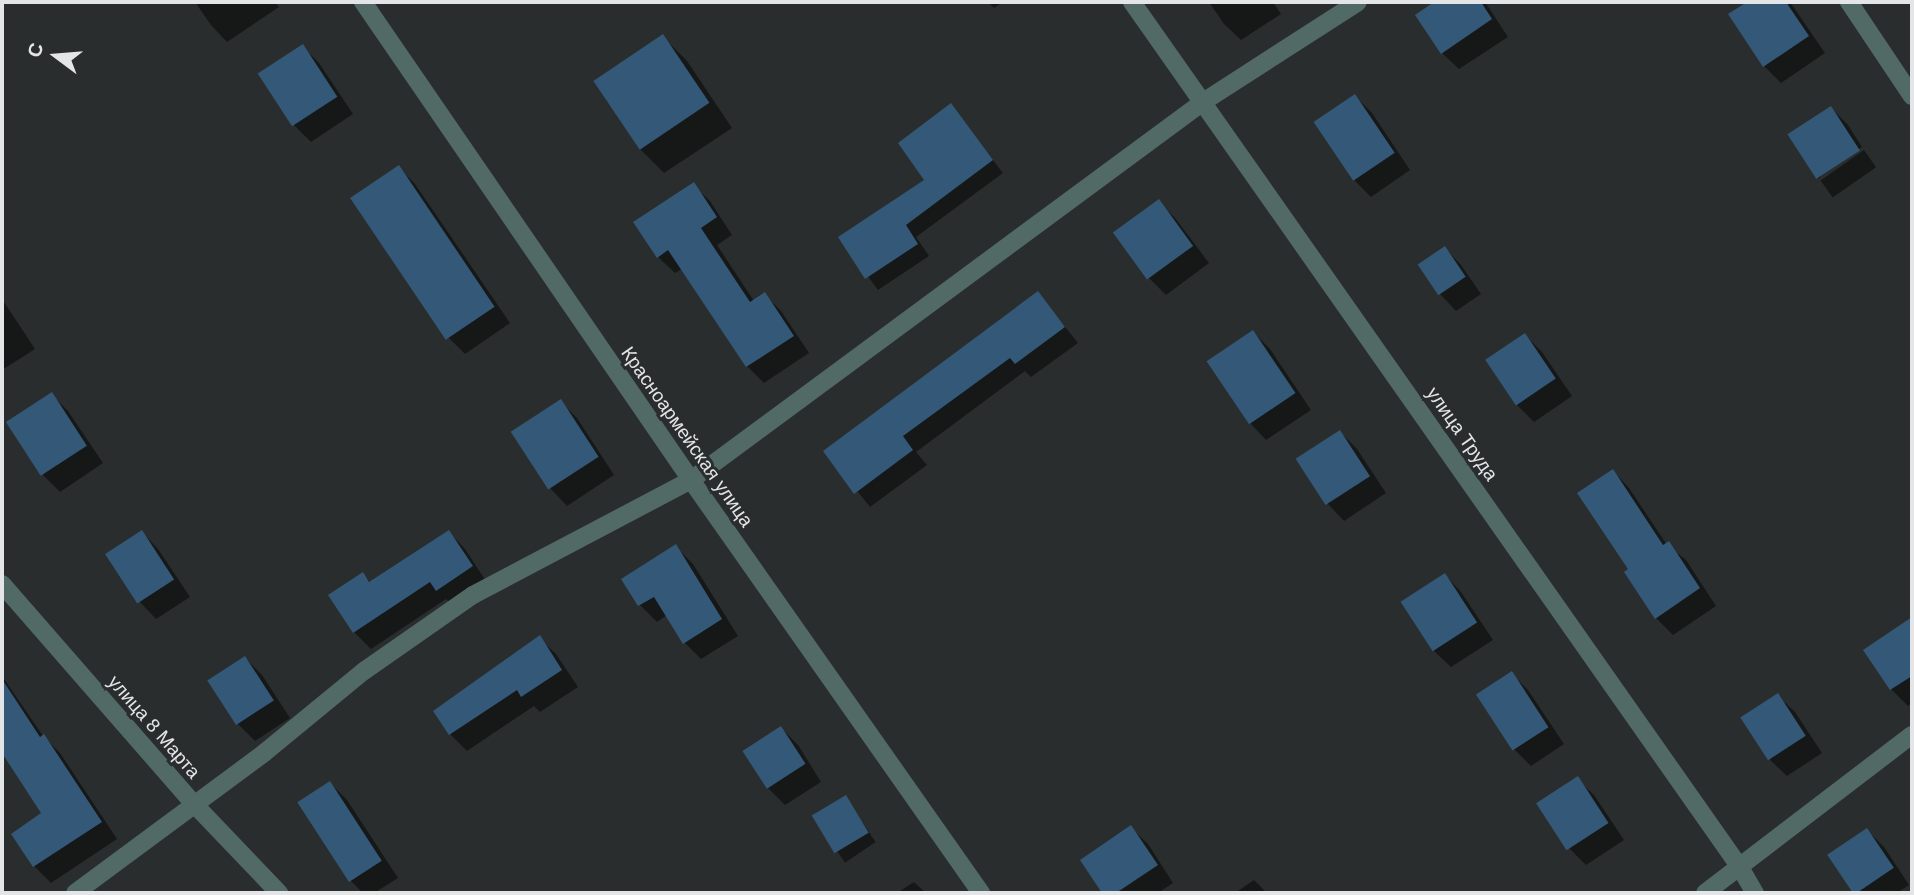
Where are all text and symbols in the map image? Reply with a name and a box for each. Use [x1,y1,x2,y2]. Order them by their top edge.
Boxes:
north arrow [21,21,91,91]
text: С [23,41,47,60]
street label: Красноармейская улица [616,343,758,531]
street label: улица Труда [1421,383,1503,485]
street label: улица 8 Марта [103,671,205,783]

